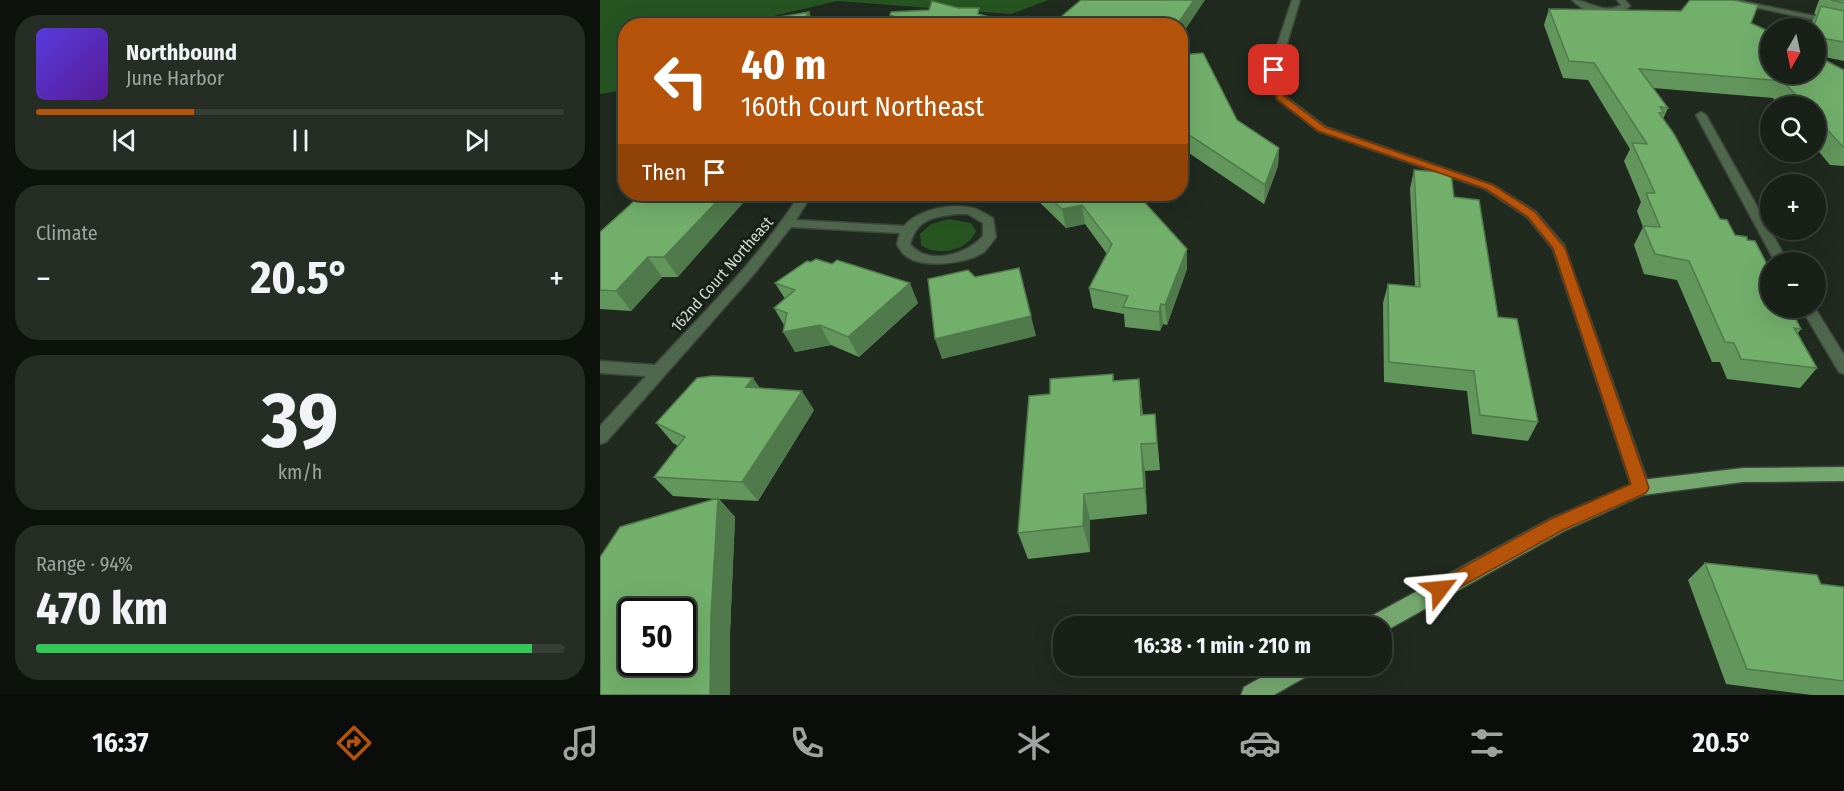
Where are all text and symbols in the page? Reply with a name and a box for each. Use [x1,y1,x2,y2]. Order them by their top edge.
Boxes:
north arrow [1760,18,1826,84]
map controls [1760,18,1826,318]
text: Northbound [126,39,237,66]
text: 40 m [741,40,826,90]
icon: left [642,42,720,120]
pin [1248,44,1299,95]
icon: arrive [1257,53,1290,86]
text: June Harbor [126,66,224,90]
text: 160th Court Northeast [741,91,984,123]
button: search [1760,96,1826,162]
icon: previous [108,124,141,157]
icon: pause [284,124,317,157]
icon: next [460,124,493,157]
icon: arrive [698,156,731,189]
text: Then [642,159,686,186]
button: + [1760,174,1826,240]
street label: 162nd Court Northeast [667,212,778,335]
text: Climate [36,221,98,245]
text: 20.5° [250,251,349,305]
button: − [1760,252,1826,318]
text: − [36,259,51,299]
text: + [549,259,564,299]
text: 39 [262,374,338,468]
text: km/h [278,460,322,484]
text: Range · 94% [36,552,133,576]
position arrow [1408,557,1472,621]
text: 470 km [36,582,168,636]
speed limit sign: 50 [618,598,696,676]
text: 16:38 · 1 min · 210 m [1134,632,1311,659]
icon: directions [333,722,375,764]
icon: music [560,722,602,764]
icon: phone [786,722,828,764]
icon: climate [1013,722,1055,764]
icon: car [1239,722,1281,764]
icon: filters [1466,722,1508,764]
text: 16:37 [92,727,149,759]
text: 20.5° [1692,727,1752,759]

